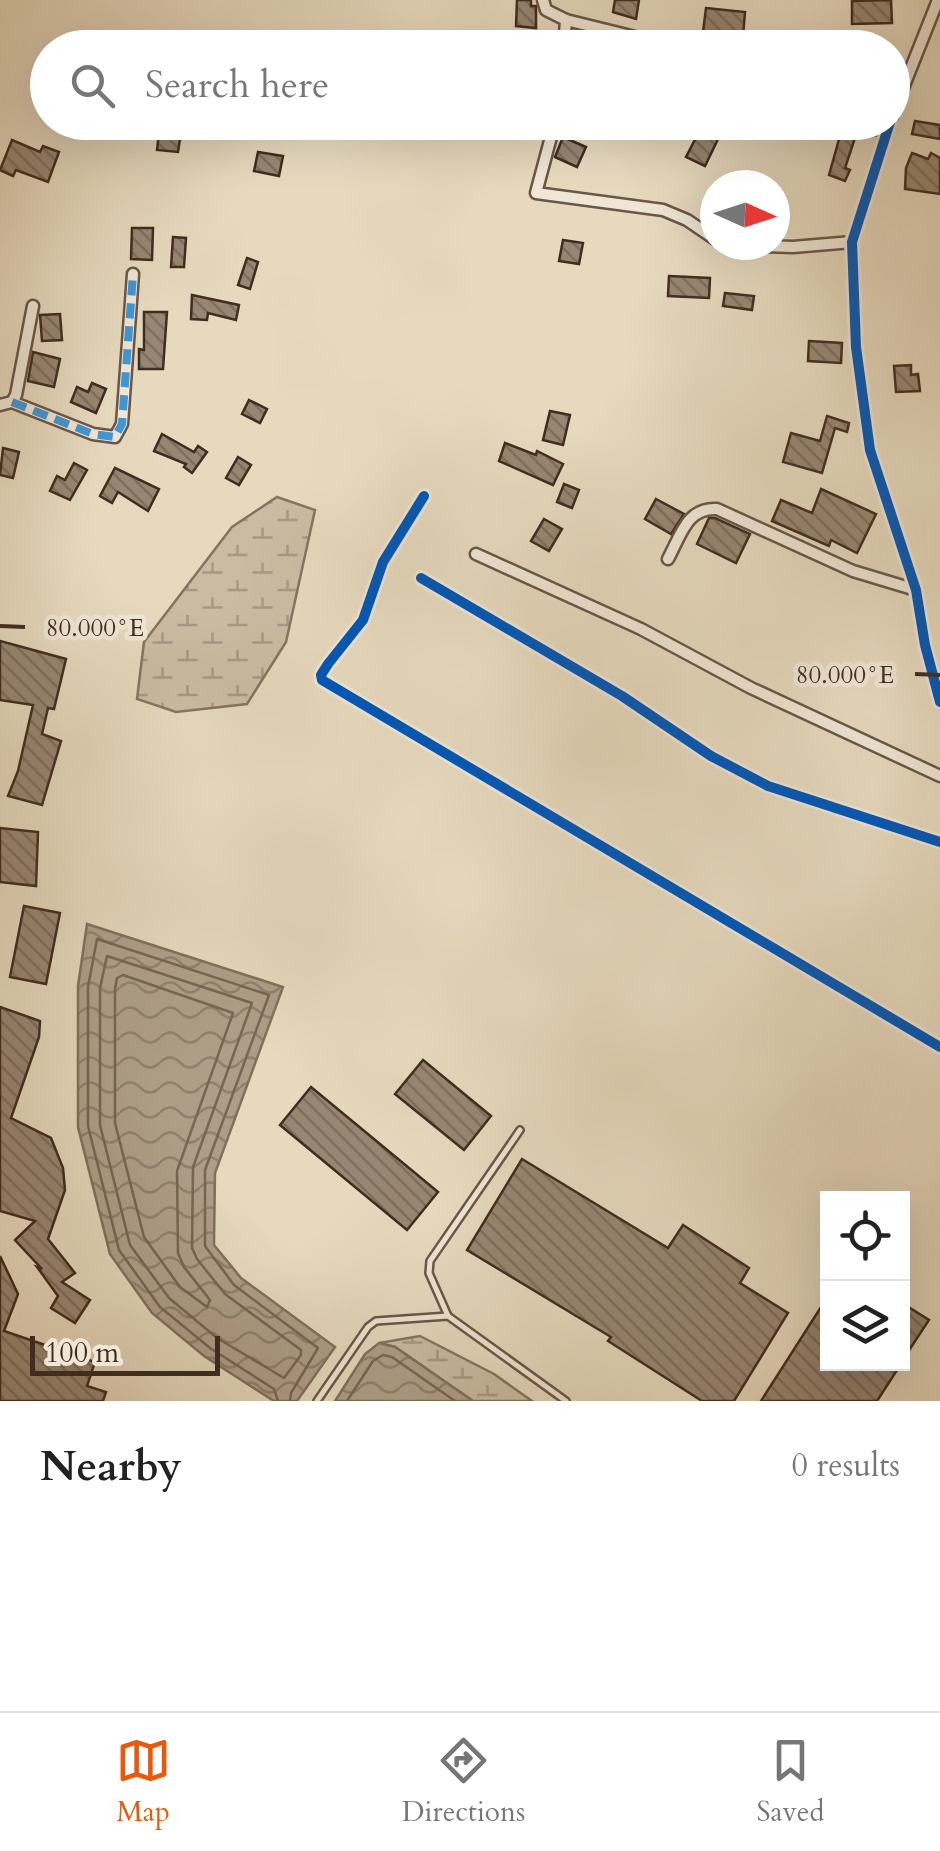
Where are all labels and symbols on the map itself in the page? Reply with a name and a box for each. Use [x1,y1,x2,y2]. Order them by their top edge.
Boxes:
north arrow [700,170,790,260]
text: 80.000°E [46,611,144,645]
text: 80.000°E [796,658,894,692]
scale bar [30,1331,220,1376]

